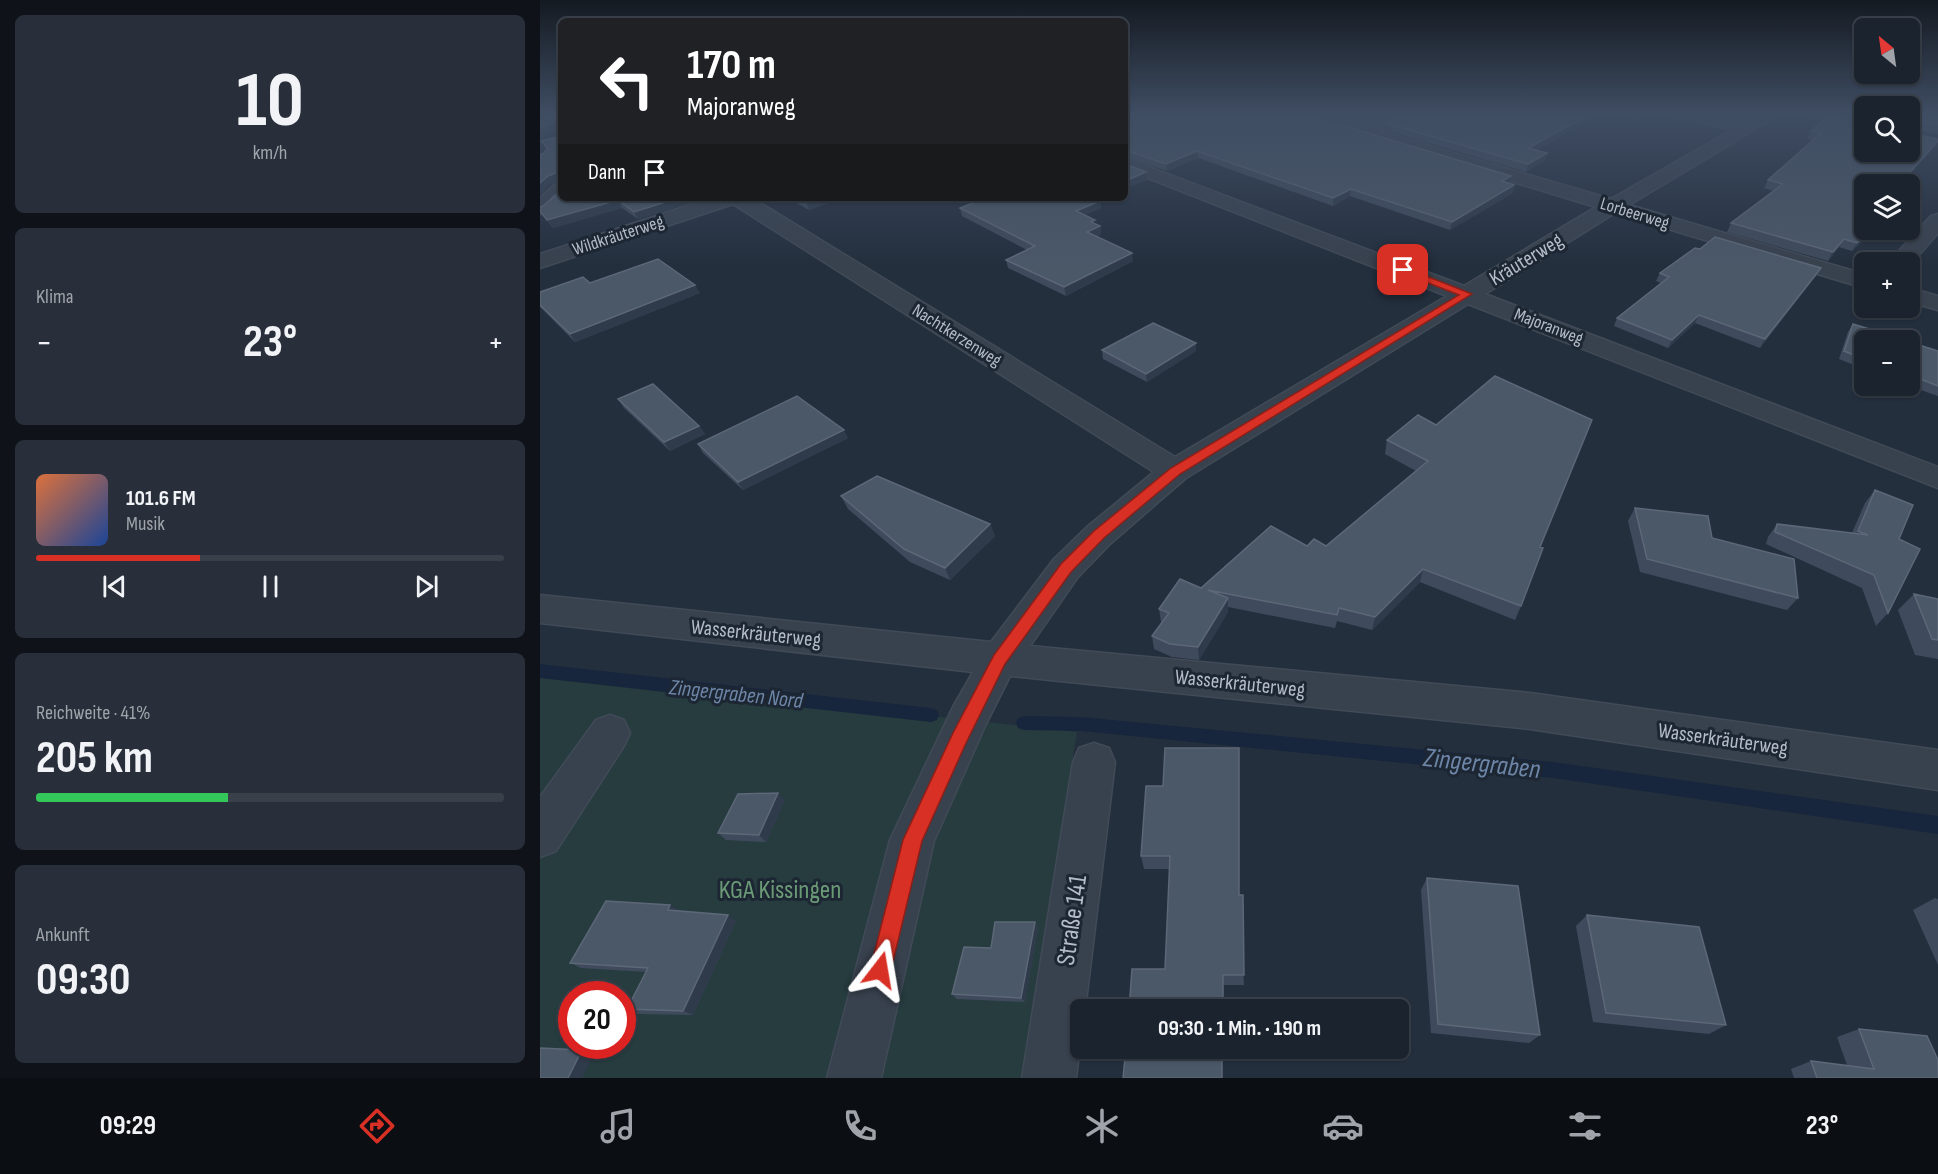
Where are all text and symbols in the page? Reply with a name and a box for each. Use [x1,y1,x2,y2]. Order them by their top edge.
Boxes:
north arrow [1854,18,1920,84]
map controls [1854,18,1920,396]
text: 170 m [687,40,776,91]
icon: left [588,42,666,120]
text: 10 [236,55,304,148]
text: Majoranweg [687,91,795,123]
button: search [1854,96,1920,162]
text: km/h [253,141,287,165]
icon: arrive [638,156,671,189]
text: Dann [588,159,626,186]
button: layers [1854,174,1920,240]
street label: Lorbeerweg [1598,193,1672,234]
street label: Wildkräuterweg [570,211,666,260]
street label: Kräuterweg [1485,228,1568,291]
pin [1377,244,1428,295]
button: + [1854,252,1920,318]
icon: arrive [1386,253,1419,286]
text: Klima [36,285,74,309]
street label: Nachtkerzenweg [908,300,1005,371]
street label: Majoranweg [1511,304,1586,349]
text: 23° [243,315,297,370]
text: − [36,323,52,363]
text: + [488,323,504,363]
button: − [1854,330,1920,396]
text: 101.6 FM [126,485,196,512]
text: Musik [126,512,165,536]
icon: previous [98,570,131,603]
icon: pause [254,570,287,603]
icon: next [410,570,443,603]
street label: Wasserkräuterweg [690,614,822,653]
street label: Wasserkräuterweg [1174,664,1306,703]
water label: Zingergraben Nord [667,674,805,715]
text: Reichweite · 41% [36,701,150,725]
street label: Wasserkräuterweg [1657,718,1789,761]
text: 205 km [36,731,153,786]
water label: Zingergraben [1421,742,1542,786]
street label: Straße 141 [1051,873,1094,967]
park label: KGA Kissingen [719,875,841,906]
text: Ankunft [36,923,90,947]
position arrow [848,938,912,1002]
text: 09:30 [36,953,130,1008]
speed limit sign: 20 [558,981,636,1059]
text: 09:30 · 1 Min. · 190 m [1158,1015,1321,1042]
icon: directions [356,1105,398,1147]
icon: music [597,1105,639,1147]
icon: phone [839,1105,881,1147]
icon: climate [1081,1105,1123,1147]
icon: car [1322,1105,1364,1147]
icon: filters [1564,1105,1606,1147]
text: 09:29 [100,1110,156,1142]
text: 23° [1806,1110,1838,1142]

